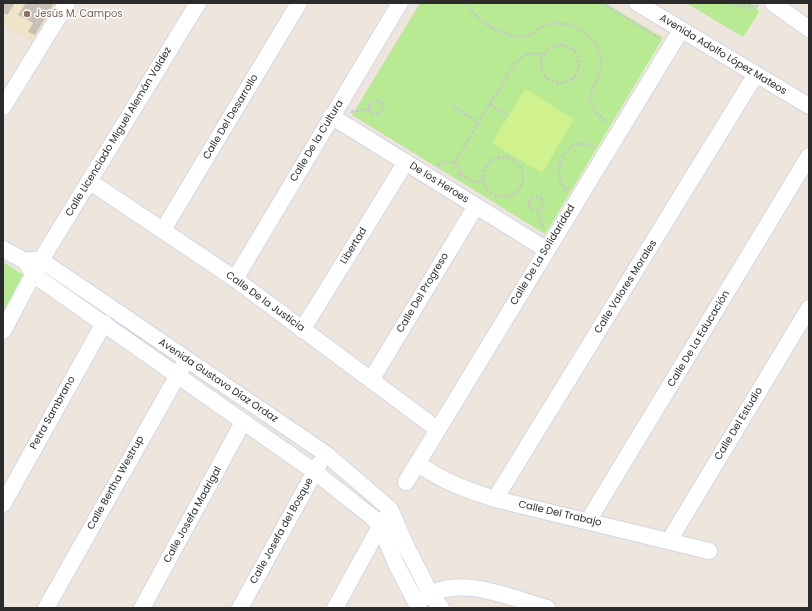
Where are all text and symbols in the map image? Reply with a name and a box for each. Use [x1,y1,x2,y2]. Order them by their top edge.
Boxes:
place label: Jesús M. Campos [35,8,123,20]
marker: Jesús M. Campos [22,9,32,19]
street label: Avenida Adolfo López Mateos [657,12,789,98]
street label: Calle Licenciado Miguel Alemán Valdez [64,45,174,219]
street label: Calle Del Desarrollo [201,72,261,162]
street label: Calle De la Cultura [288,98,346,184]
street label: De los Heroes [407,160,471,206]
street label: Calle De La Solidaridad [508,203,578,307]
street label: Libertad [338,226,370,266]
street label: Calle Valores Morales [592,238,660,336]
street label: Calle Del Progreso [394,251,452,335]
street label: Calle De la Justicia [223,269,307,335]
street label: Calle De La Educación [665,289,733,389]
street label: Avenida Gustavo Díaz Ordaz [156,337,280,425]
street label: Petra Sambrano [28,374,78,452]
street label: Calle Del Estudio [713,385,765,463]
street label: Calle Bertha Westrup [85,434,147,532]
street label: Calle Josefa Madrigal [161,465,225,565]
street label: Calle Josefa del Bosque [248,476,316,586]
street label: Calle Del Trabajo [517,499,603,529]

